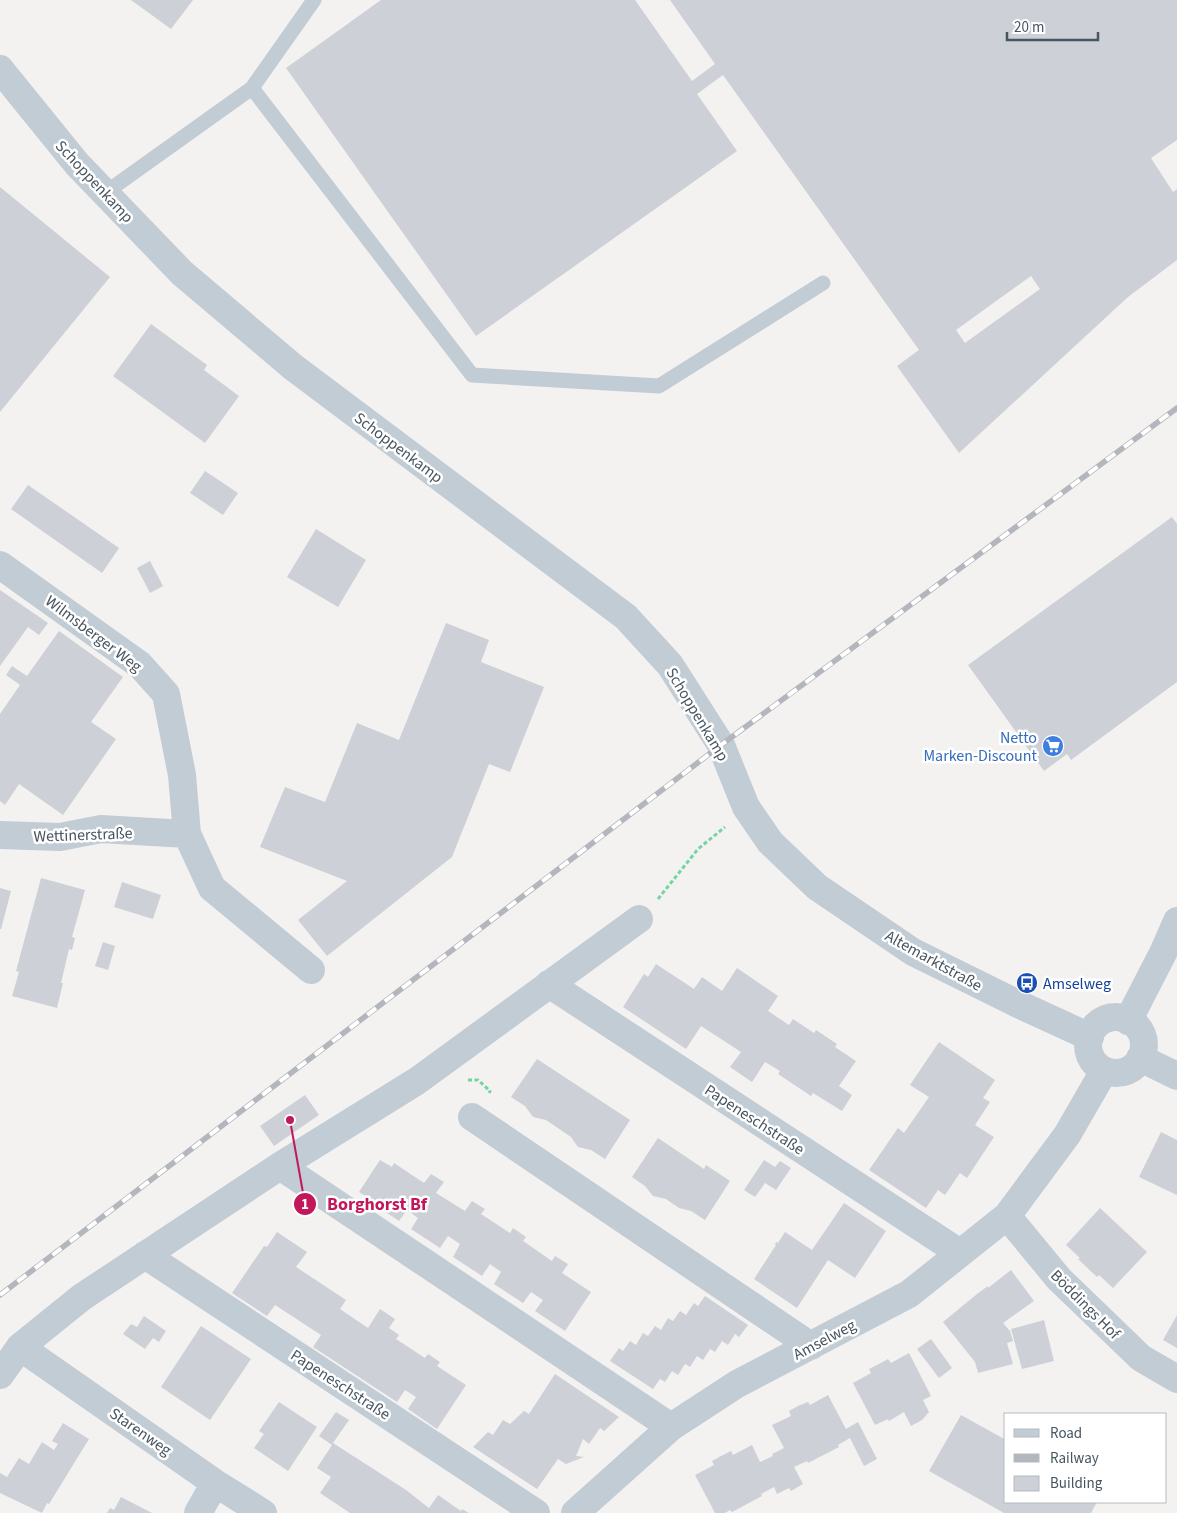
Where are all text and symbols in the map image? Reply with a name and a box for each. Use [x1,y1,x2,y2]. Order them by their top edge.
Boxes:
scale bar [1007,10,1098,42]
text: 20 m [1014,17,1044,38]
street label: Schoppenkamp [50,136,138,228]
street label: Schoppenkamp [350,407,447,488]
street label: Wilmsberger Weg [41,590,146,677]
street label: Schoppenkamp [661,664,734,766]
place label: Netto Marken-Discount [923,727,1038,767]
supermarket icon: Netto Marken-Discount [1041,734,1065,758]
street label: Wettinerstraße [33,822,133,848]
street label: Altemarktstraße [881,925,986,997]
bus stop icon: Amselweg [1015,971,1039,995]
place label: Amselweg [1043,973,1111,995]
street label: Papeneschstraße [700,1079,809,1160]
callout: Borghorst Bf [292,1187,437,1220]
text: Borghorst Bf [327,1192,428,1217]
text: 1 [301,1194,309,1215]
street label: Böddings Hof [1046,1265,1126,1345]
street label: Amselweg [789,1314,860,1366]
street label: Papeneschstraße [286,1344,395,1425]
street label: Starenweg [105,1403,176,1461]
legend [1004,1413,1167,1503]
text: Road [1050,1423,1082,1444]
text: Railway [1050,1448,1099,1469]
text: Building [1050,1473,1103,1494]

